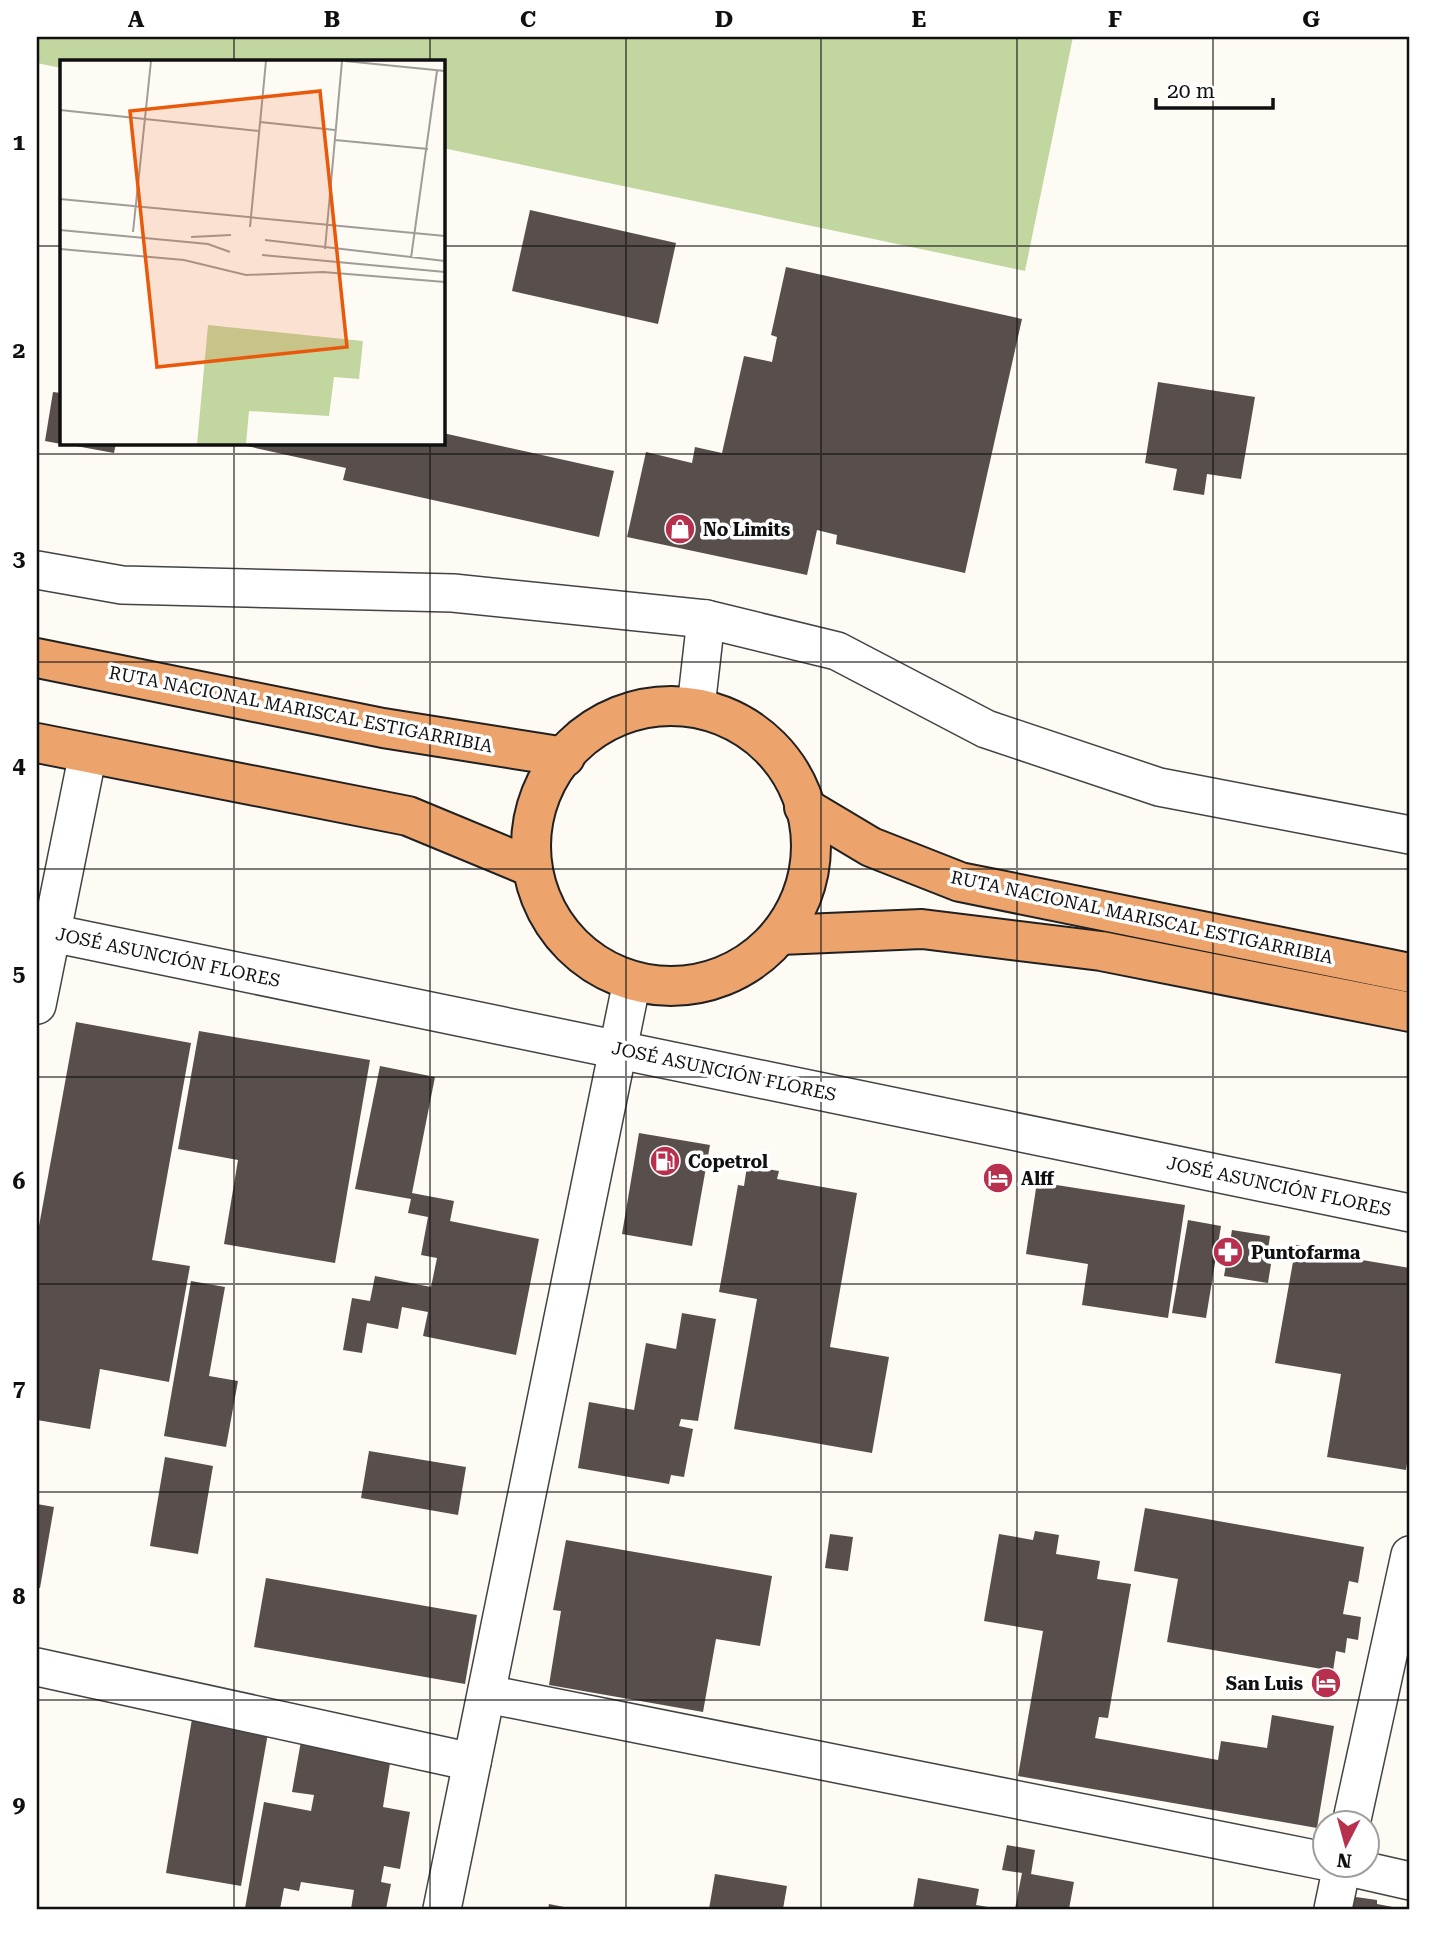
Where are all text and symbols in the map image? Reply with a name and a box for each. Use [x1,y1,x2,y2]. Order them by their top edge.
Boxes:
text: A [128,6,145,33]
text: B [324,6,340,33]
text: C [520,6,536,33]
text: D [715,6,733,33]
text: E [912,6,926,33]
text: F [1108,6,1122,33]
text: G [1302,6,1320,33]
inset map [60,60,444,444]
scale bar [1156,66,1274,110]
text: 20 m [1167,79,1215,103]
text: 1 [13,129,26,156]
text: 2 [13,337,25,364]
shop icon: No Limits [663,512,697,546]
place label: No Limits [703,519,790,540]
text: 3 [13,545,26,572]
street label: RUTA NACIONAL MARISCAL ESTIGARRIBIA [107,661,495,757]
text: 4 [13,752,26,779]
street label: RUTA NACIONAL MARISCAL ESTIGARRIBIA [949,866,1336,968]
street label: JOSÉ ASUNCIÓN FLORES [54,923,282,991]
text: 5 [13,960,26,987]
street label: JOSÉ ASUNCIÓN FLORES [610,1037,838,1105]
fuel station icon: Copetrol [648,1144,682,1178]
place label: Copetrol [688,1151,768,1172]
street label: JOSÉ ASUNCIÓN FLORES [1165,1152,1393,1220]
hotel icon: Alff [981,1161,1015,1195]
text: 6 [13,1168,26,1195]
place label: Alff [1021,1168,1055,1189]
pharmacy icon: Puntofarma [1211,1235,1245,1269]
place label: Puntofarma [1251,1242,1361,1263]
text: 7 [13,1375,26,1402]
text: 8 [13,1583,26,1610]
hotel icon: San Luis [1309,1666,1343,1700]
place label: San Luis [1226,1673,1303,1694]
text: 9 [13,1791,26,1818]
north arrow [1310,1810,1380,1880]
text: N [1335,1848,1353,1873]

